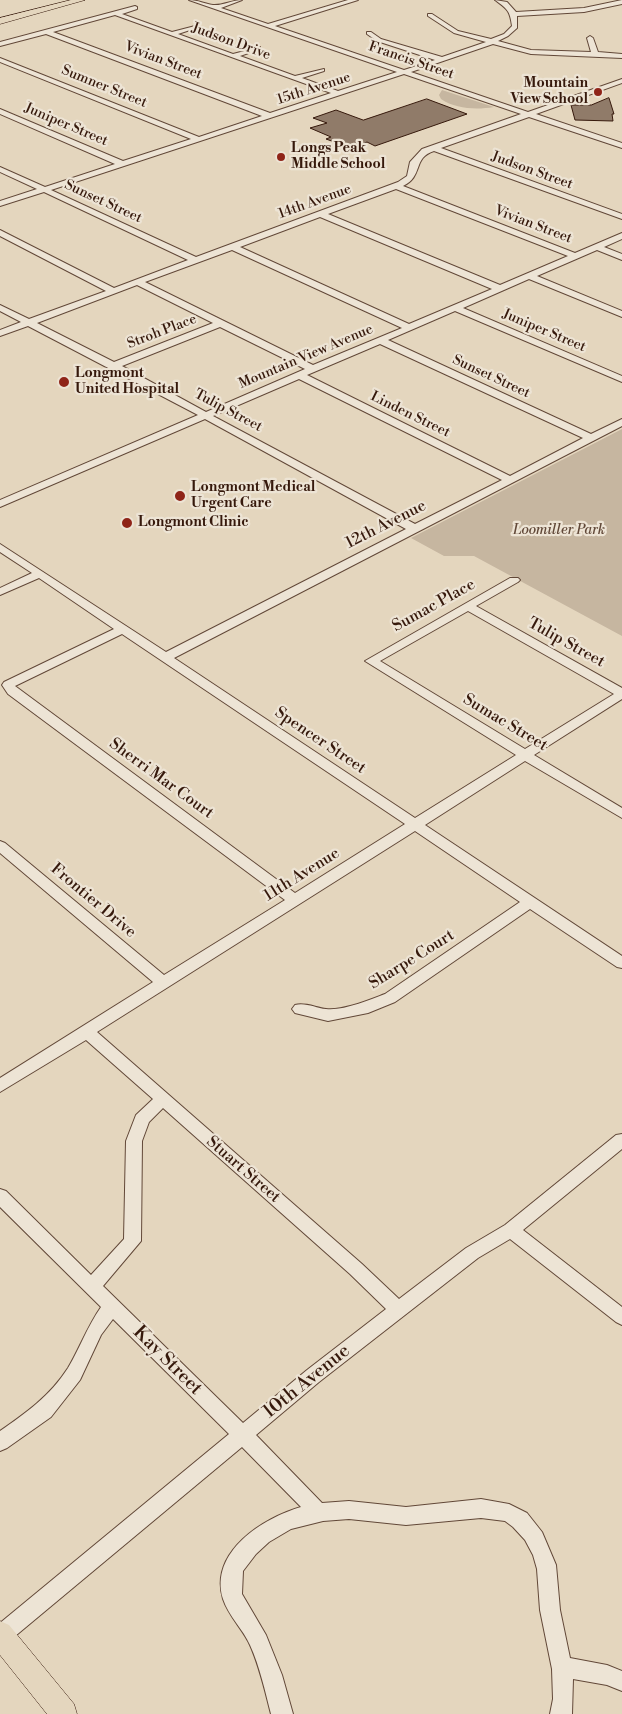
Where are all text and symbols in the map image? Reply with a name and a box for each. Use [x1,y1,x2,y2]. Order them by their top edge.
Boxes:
street label: Judson Drive [189,20,273,64]
street label: Vivian Street [122,39,204,83]
street label: Francis Street [366,39,456,83]
street label: Sumner Street [59,62,149,112]
street label: 15th Avenue [275,69,353,109]
place label: Mountain View School [510,76,588,108]
marker: Mountain View School [592,86,604,98]
street label: Juniper Street [22,100,110,150]
place label: Longs Peak Middle School [291,141,385,174]
street label: Judson Street [489,149,575,193]
marker: Longs Peak Middle School [275,151,287,163]
street label: Sunset Street [62,177,144,227]
street label: 14th Avenue [276,181,354,223]
street label: Vivian Street [492,203,574,247]
street label: Juniper Street [500,306,588,356]
street label: Stroh Place [125,311,199,353]
street label: Mountain View Avenue [236,321,376,393]
street label: Sunset Street [450,352,532,402]
place label: Longmont United Hospital [75,366,179,398]
marker: Longmont United Hospital [57,375,71,389]
street label: Tulip Street [191,386,265,436]
street label: Linden Street [367,388,453,442]
place label: Longmont Medical Urgent Care [191,480,315,512]
marker: Longmont Medical Urgent Care [173,489,187,503]
street label: 12th Avenue [343,497,429,553]
place label: Longmont Clinic [138,515,248,531]
marker: Longmont Clinic [120,516,134,530]
park label: Loomiller Park [513,523,605,539]
street label: Sumac Place [389,575,479,637]
street label: Tulip Street [524,614,608,672]
street label: Sumac Street [459,690,551,756]
street label: Spencer Street [271,703,369,779]
street label: Sherri Mar Court [105,735,217,823]
street label: 11th Avenue [261,844,343,906]
street label: Frontier Drive [46,860,140,942]
street label: Sharpe Court [366,926,458,994]
street label: Stuart Street [202,1133,284,1207]
street label: Kay Street [128,1322,206,1400]
street label: 10th Avenue [259,1340,355,1424]

